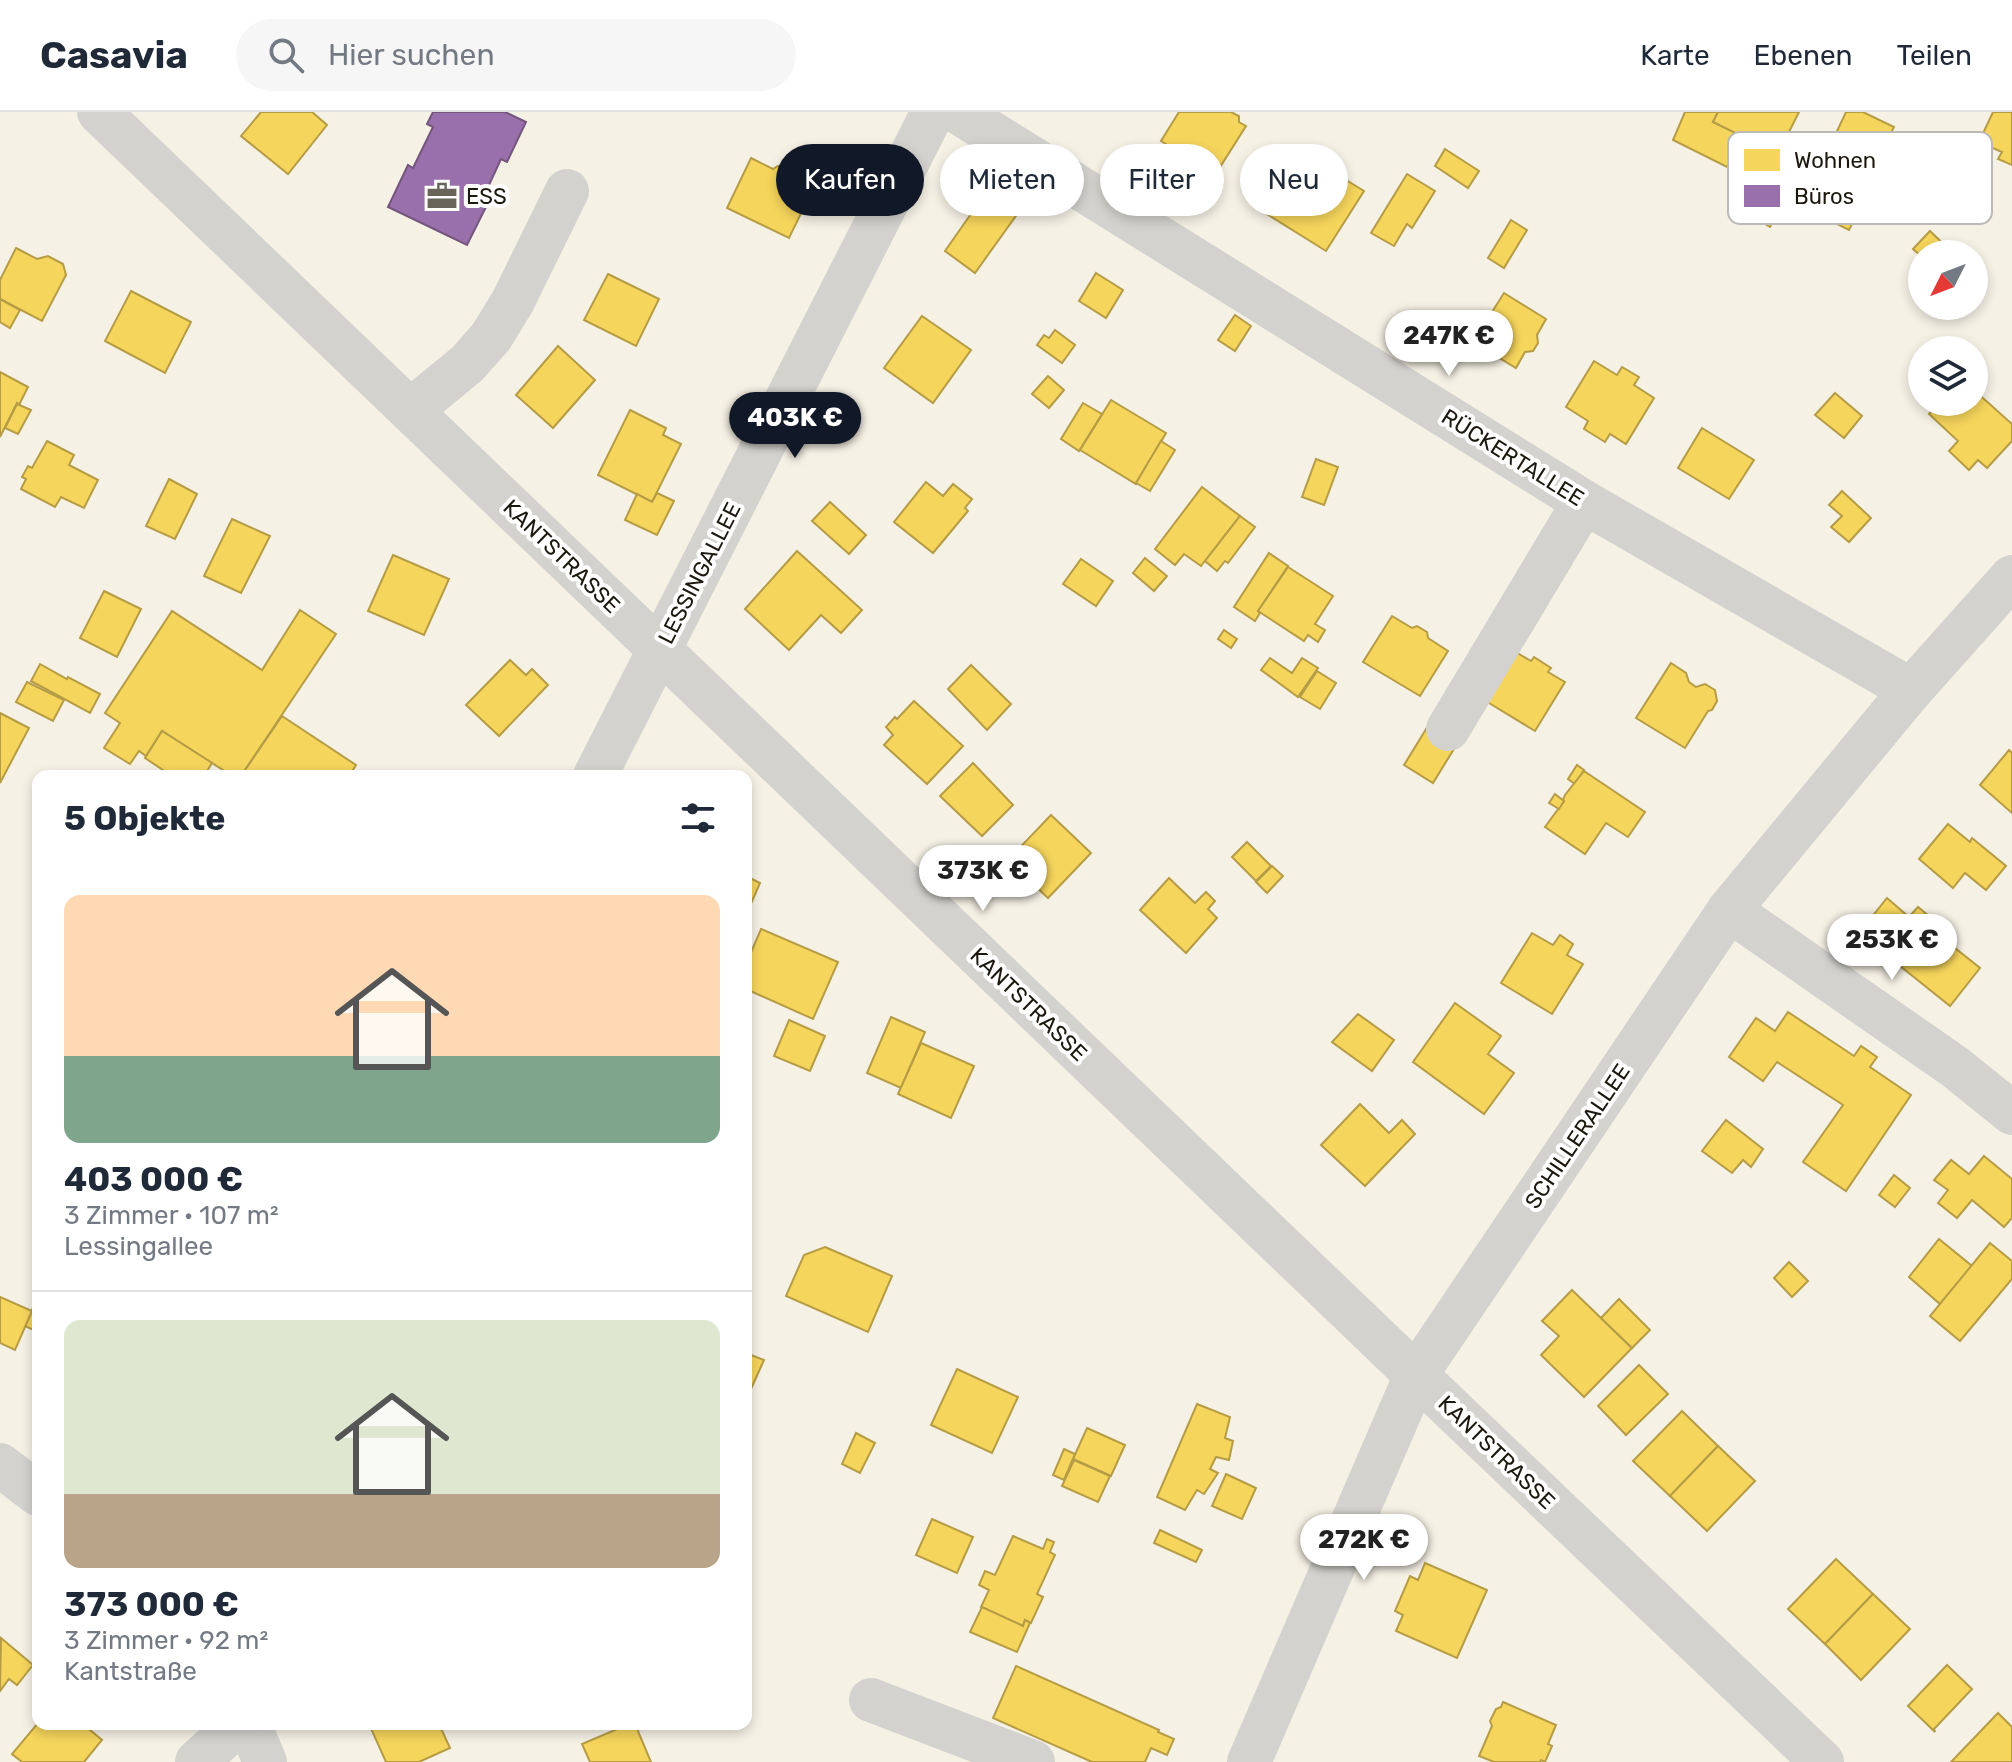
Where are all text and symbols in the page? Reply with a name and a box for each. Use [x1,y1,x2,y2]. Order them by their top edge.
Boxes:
search box [236,19,796,91]
text: Casavia [40,32,188,78]
icon: search [264,33,308,77]
text: Hier suchen [328,37,495,73]
text: Karte [1640,39,1710,72]
text: Ebenen [1754,39,1853,72]
text: Teilen [1897,39,1972,72]
legend [1728,132,1992,224]
chip: Kaufen [776,144,924,216]
chip: Mieten [940,144,1084,216]
chip: Filter [1100,144,1224,216]
chip: Neu [1240,144,1348,216]
text: Wohnen [1794,147,1876,174]
office icon: ESS [425,179,459,213]
place label: ESS [466,183,507,210]
text: Büros [1794,183,1854,210]
north arrow [1908,240,1988,320]
map controls [1908,240,1988,416]
pin: 247K € [1384,310,1514,378]
text: 247K € [1403,320,1495,351]
button: layers [1908,336,1988,416]
pin: 403K € [730,392,860,460]
text: 403K € [747,402,843,433]
street label: RÜCKERTALLEE [1437,403,1589,512]
street label: KANTSTRASSE [498,494,626,619]
street label: LESSINGALLEE [652,498,747,649]
icon: filters [676,796,720,840]
text: 5 Objekte [64,798,225,839]
pin: 373K € [918,845,1048,913]
text: 373K € [937,855,1029,886]
pin: 253K € [1827,914,1957,982]
text: 253K € [1845,924,1939,955]
street label: KANTSTRASSE [965,942,1093,1067]
icon: home [320,947,464,1091]
street label: SCHILLERALLEE [1519,1059,1636,1214]
text: 403 000 € [64,1159,243,1200]
text: 3 Zimmer · 107 m² [64,1200,279,1231]
text: Lessingallee [64,1231,213,1262]
icon: home [320,1372,464,1516]
street label: KANTSTRASSE [1433,1390,1561,1515]
pin: 272K € [1299,1514,1429,1582]
text: 272K € [1318,1524,1410,1555]
text: 373 000 € [64,1584,239,1625]
text: 3 Zimmer · 92 m² [64,1625,268,1656]
text: Kantstraße [64,1656,197,1687]

